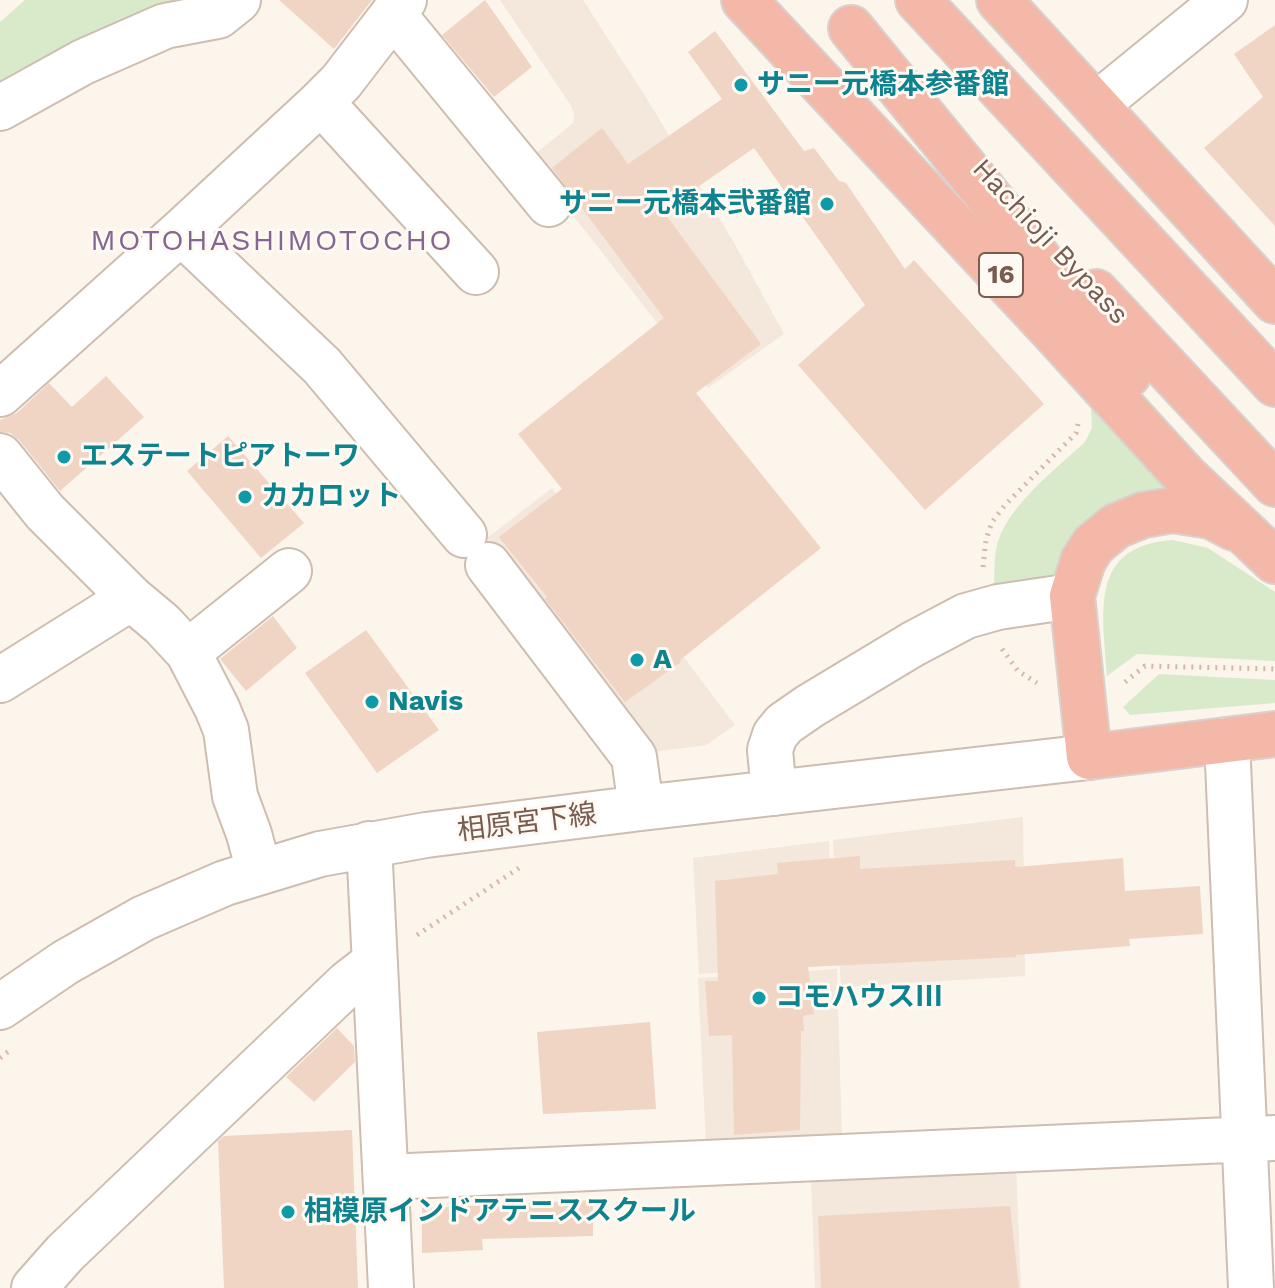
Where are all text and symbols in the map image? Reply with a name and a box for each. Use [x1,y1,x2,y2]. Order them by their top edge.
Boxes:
place label: サニー元橋本参番館 [757,68,1009,102]
marker: サニー元橋本参番館 [732,76,750,94]
street label: Hachioji Bypass [965,152,1135,332]
place label: サニー元橋本弐番館 [559,187,811,221]
marker: サニー元橋本弐番館 [818,195,836,213]
district label: MOTOHASHIMOTOCHO [90,223,454,259]
road number: 16 [979,253,1023,297]
place label: エステートピアトーワ [80,440,360,474]
marker: エステートピアトーワ [55,448,73,466]
place label: カカロット [261,480,401,514]
marker: カカロット [236,488,254,506]
place label: A [653,643,672,677]
marker: A [628,651,646,669]
place label: Navis [388,685,463,719]
marker: Navis [363,693,381,711]
street label: 相原宮下線 [455,798,599,848]
place label: コモハウスⅢ [775,981,943,1015]
marker: コモハウスⅢ [750,989,768,1007]
place label: 相模原インドアテニススクール [304,1195,696,1229]
marker: 相模原インドアテニススクール [279,1203,297,1221]

